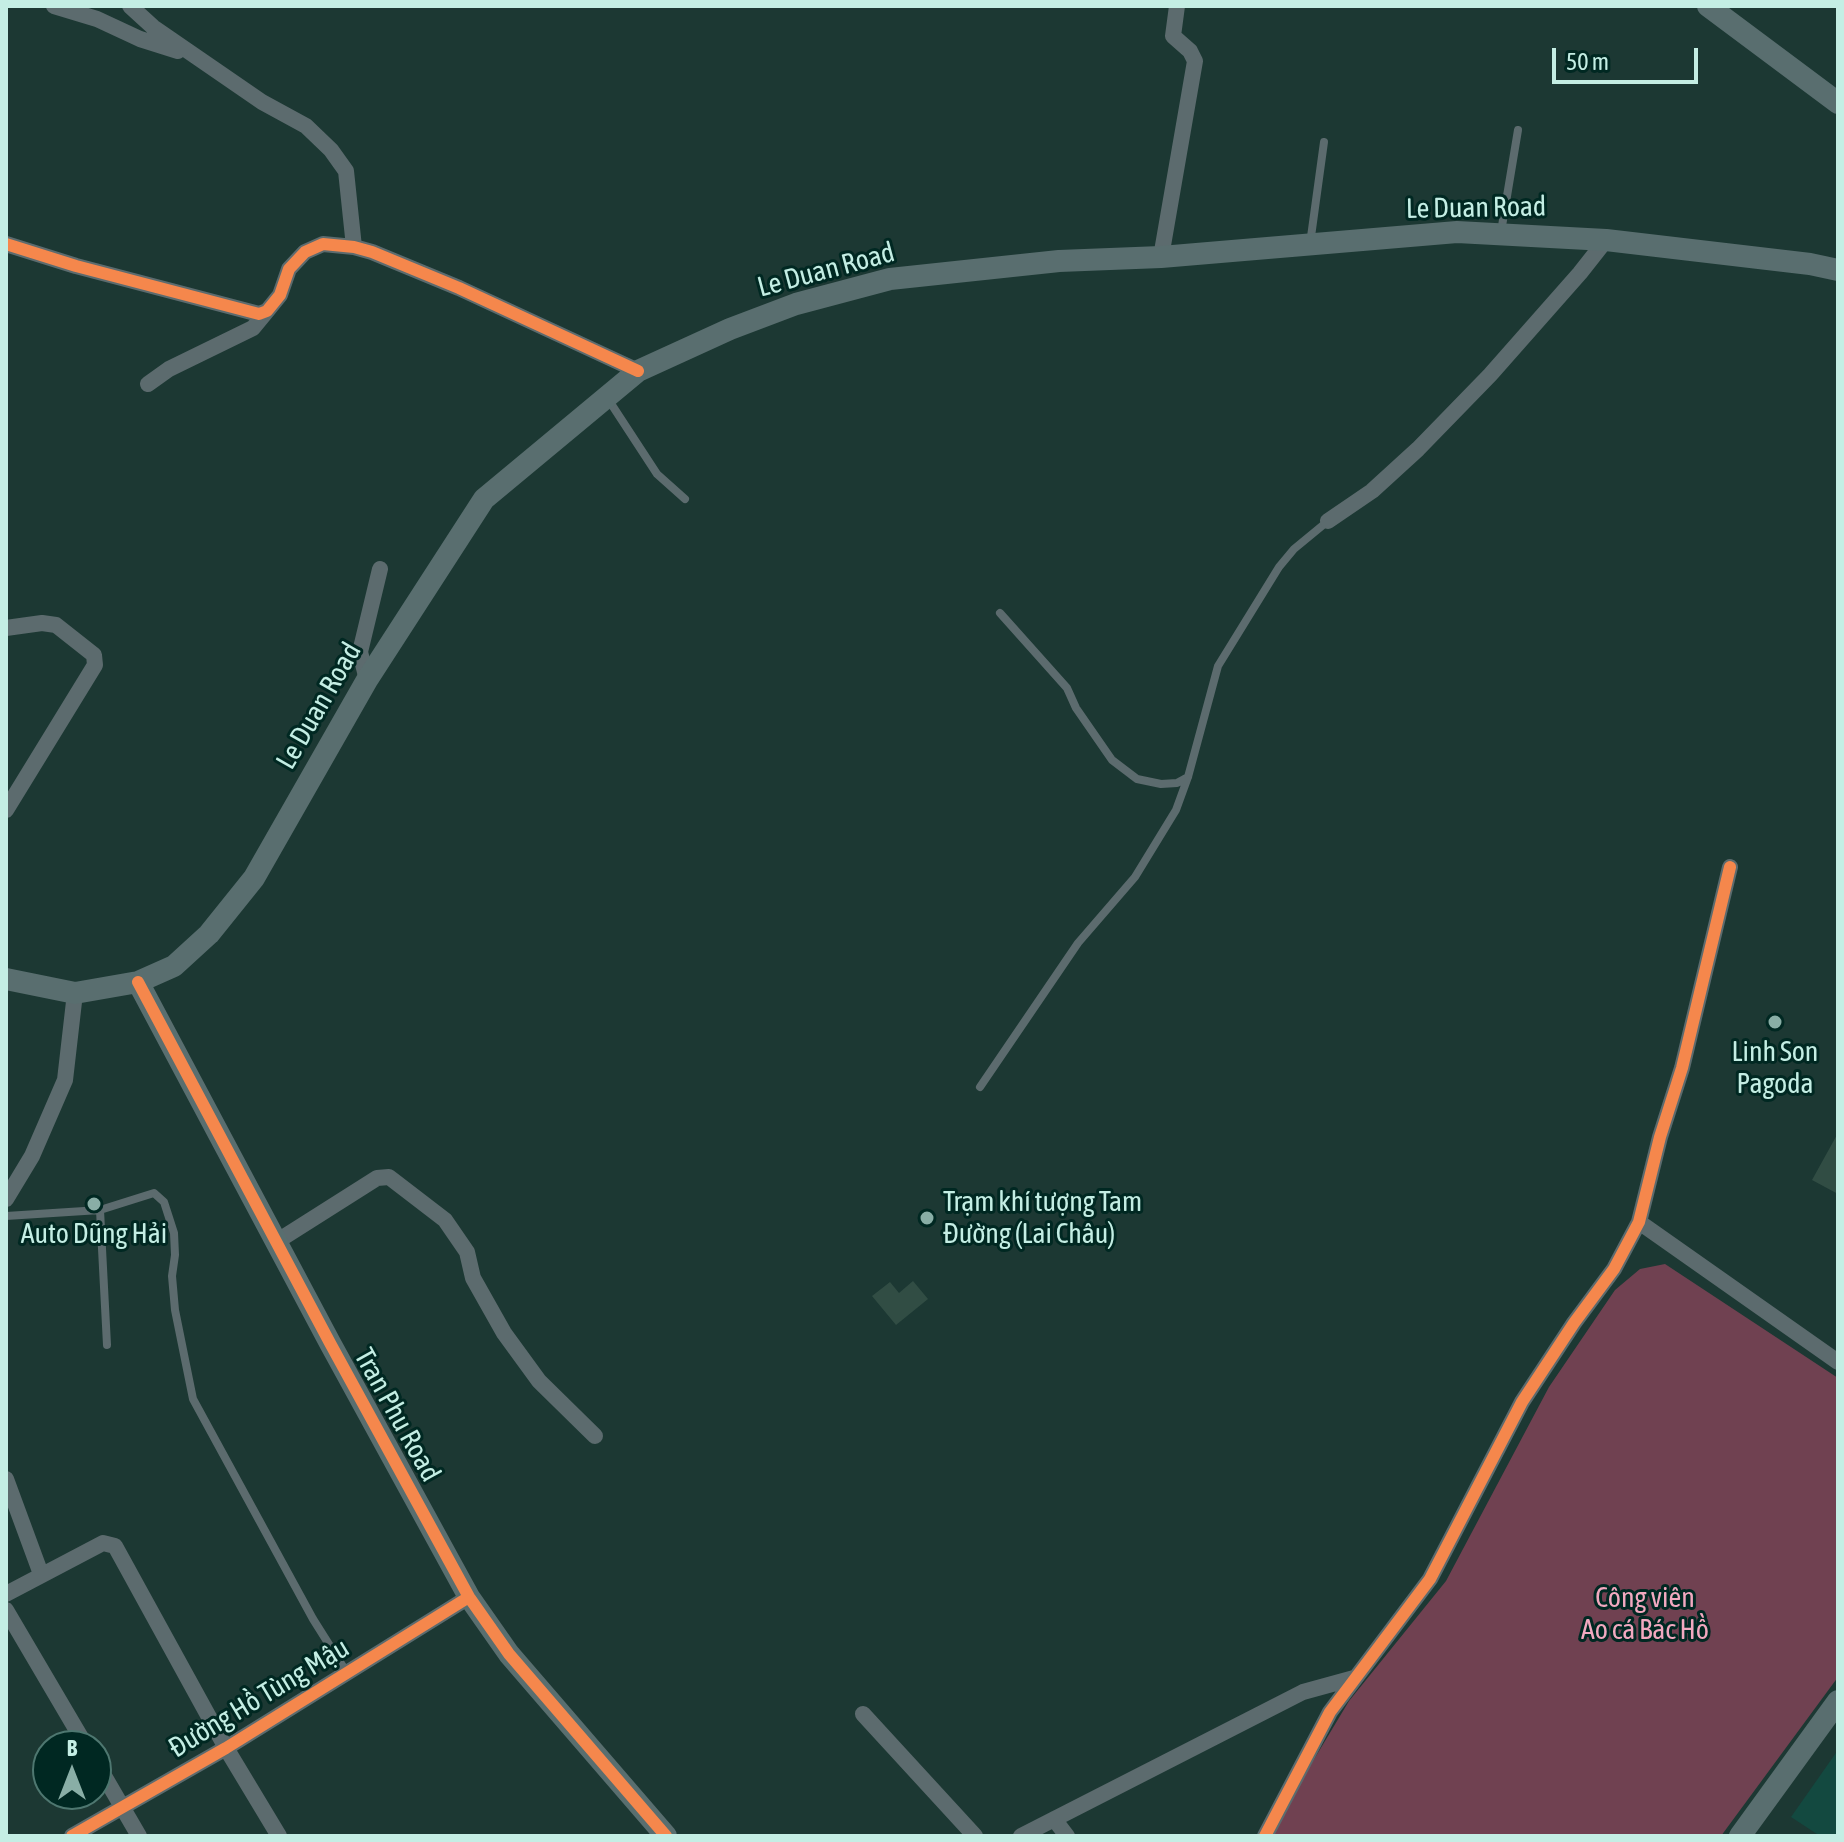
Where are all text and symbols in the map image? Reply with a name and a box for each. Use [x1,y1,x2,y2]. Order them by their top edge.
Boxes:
scale bar [1556,32,1702,82]
text: 50 m [1566,48,1609,75]
street label: Le Duan Road [1405,190,1547,226]
street label: Le Duan Road [754,236,898,304]
street label: Le Duan Road [269,637,369,775]
marker: Linh Son Pagoda [1766,1013,1784,1031]
place label: Linh Son Pagoda [1732,1035,1818,1101]
place label: Trạm khí tượng Tam Đường (Lai Châu) [943,1185,1142,1251]
marker: Auto Dũng Hải [85,1195,103,1213]
marker: Trạm khí tượng Tam Đường (Lai Châu) [918,1209,936,1227]
place label: Auto Dũng Hải [21,1217,167,1251]
street label: Tran Phu Road [347,1343,447,1487]
park label: Công viên Ao cá Bác Hồ [1581,1581,1709,1647]
street label: Đường Hồ Tùng Mậu [163,1631,355,1765]
north arrow [32,1730,112,1810]
text: B [67,1735,77,1761]

